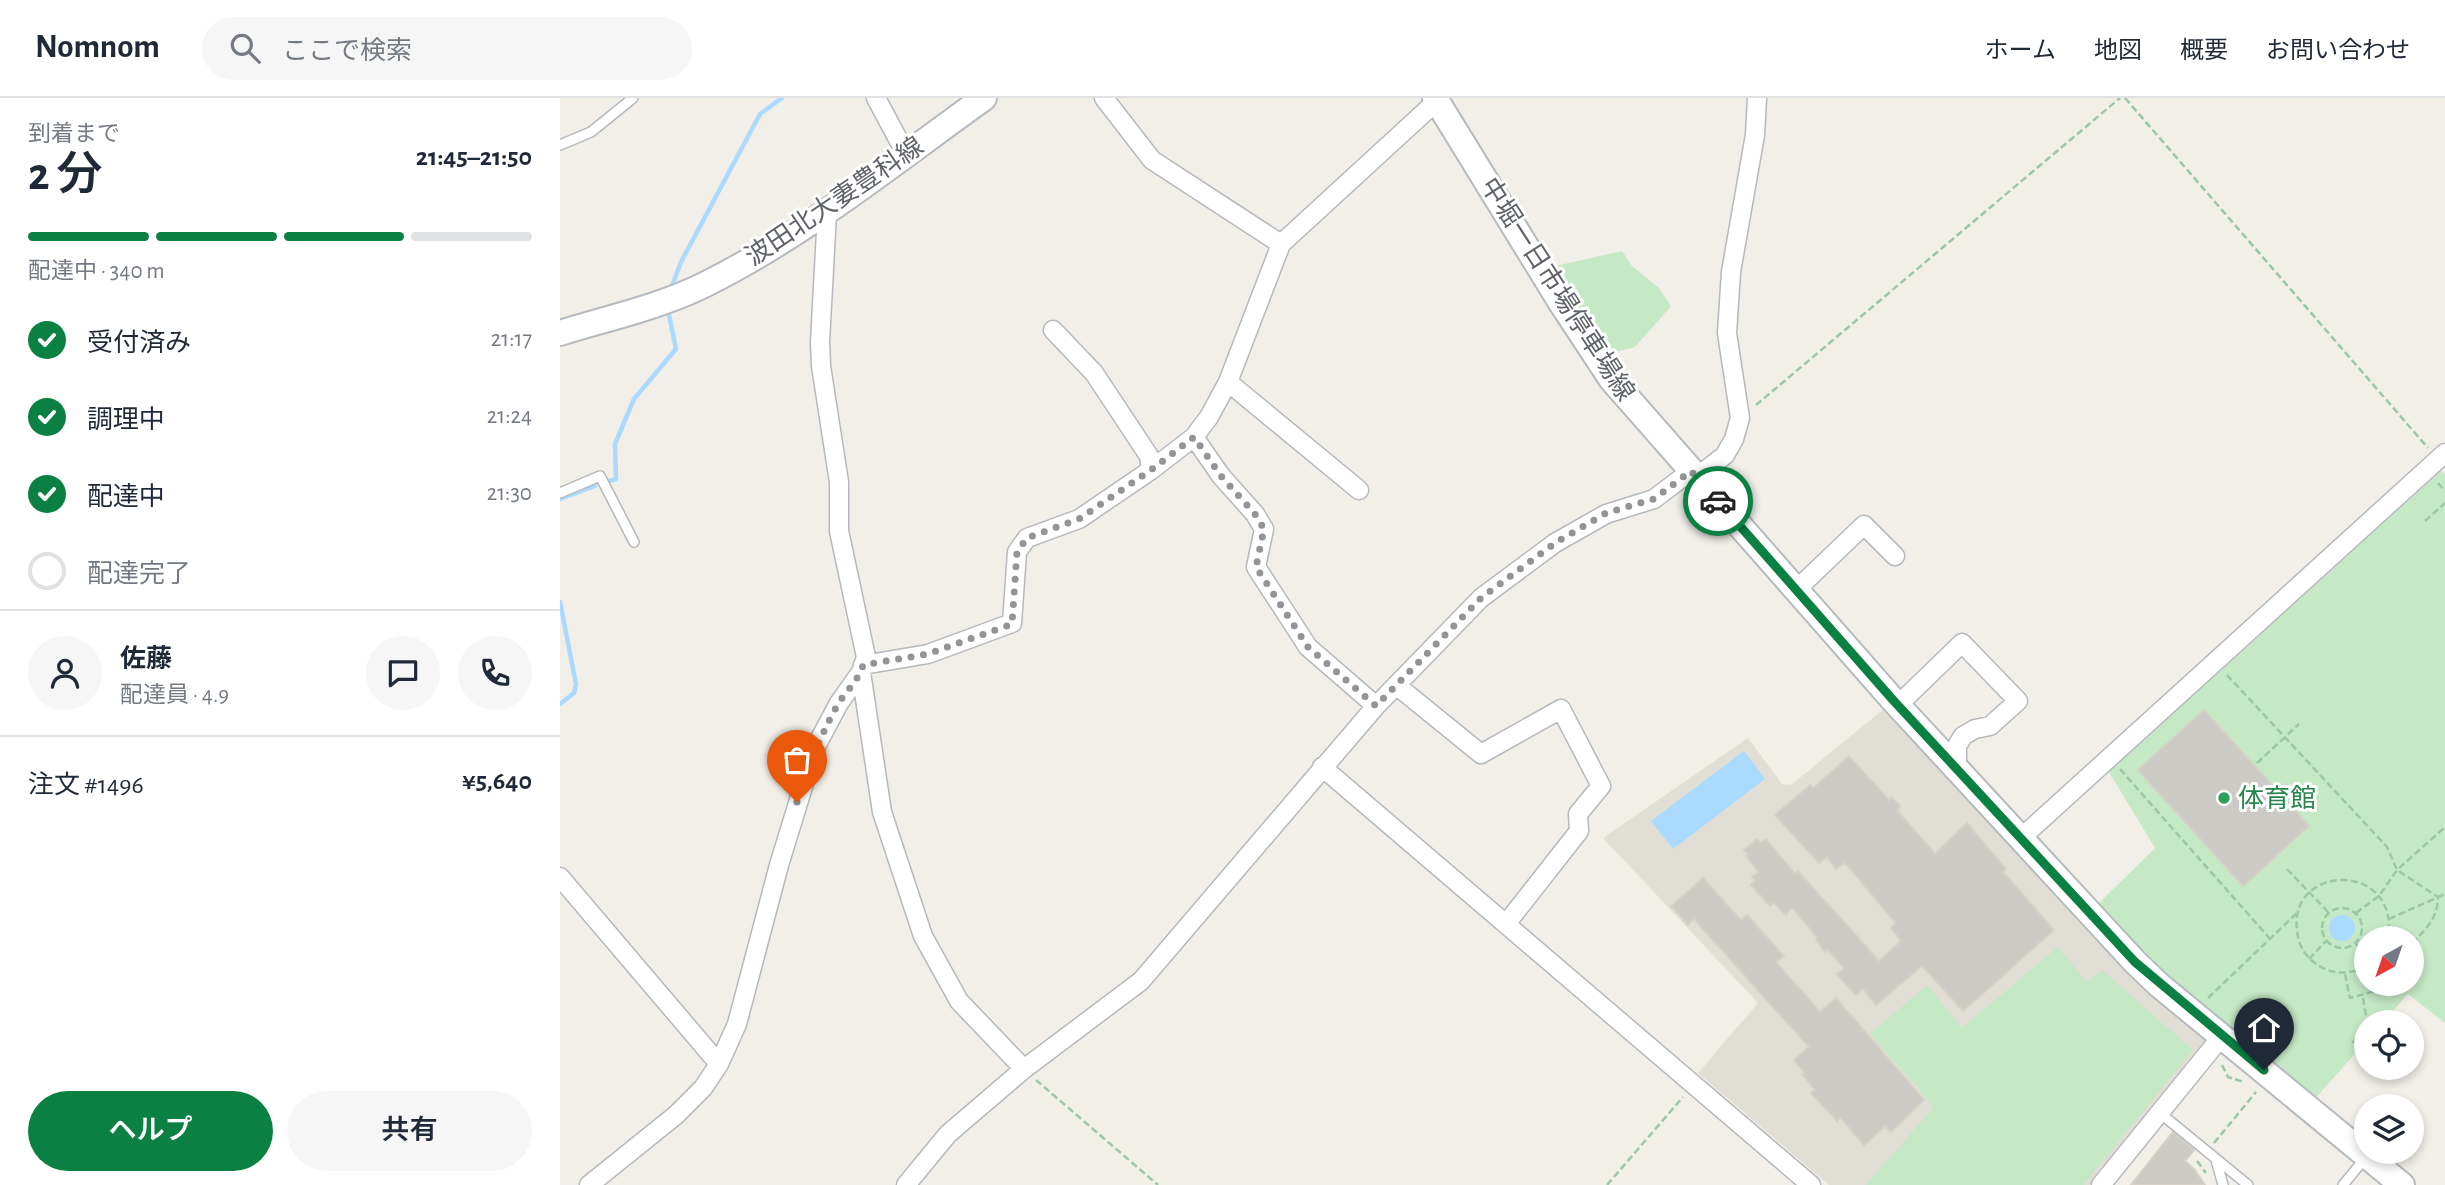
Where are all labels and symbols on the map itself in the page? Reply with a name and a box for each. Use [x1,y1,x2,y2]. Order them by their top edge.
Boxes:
street label: 波田北大妻豊科線 [741,132,928,271]
street label: 中堀一日市場停車場線 [1475,172,1641,406]
courier [1683,466,1753,536]
pin [767,730,827,802]
place label: 体育館 [2238,785,2316,812]
marker: 体育館 [2216,790,2232,806]
north arrow [2354,926,2424,996]
pin [2234,998,2294,1070]

